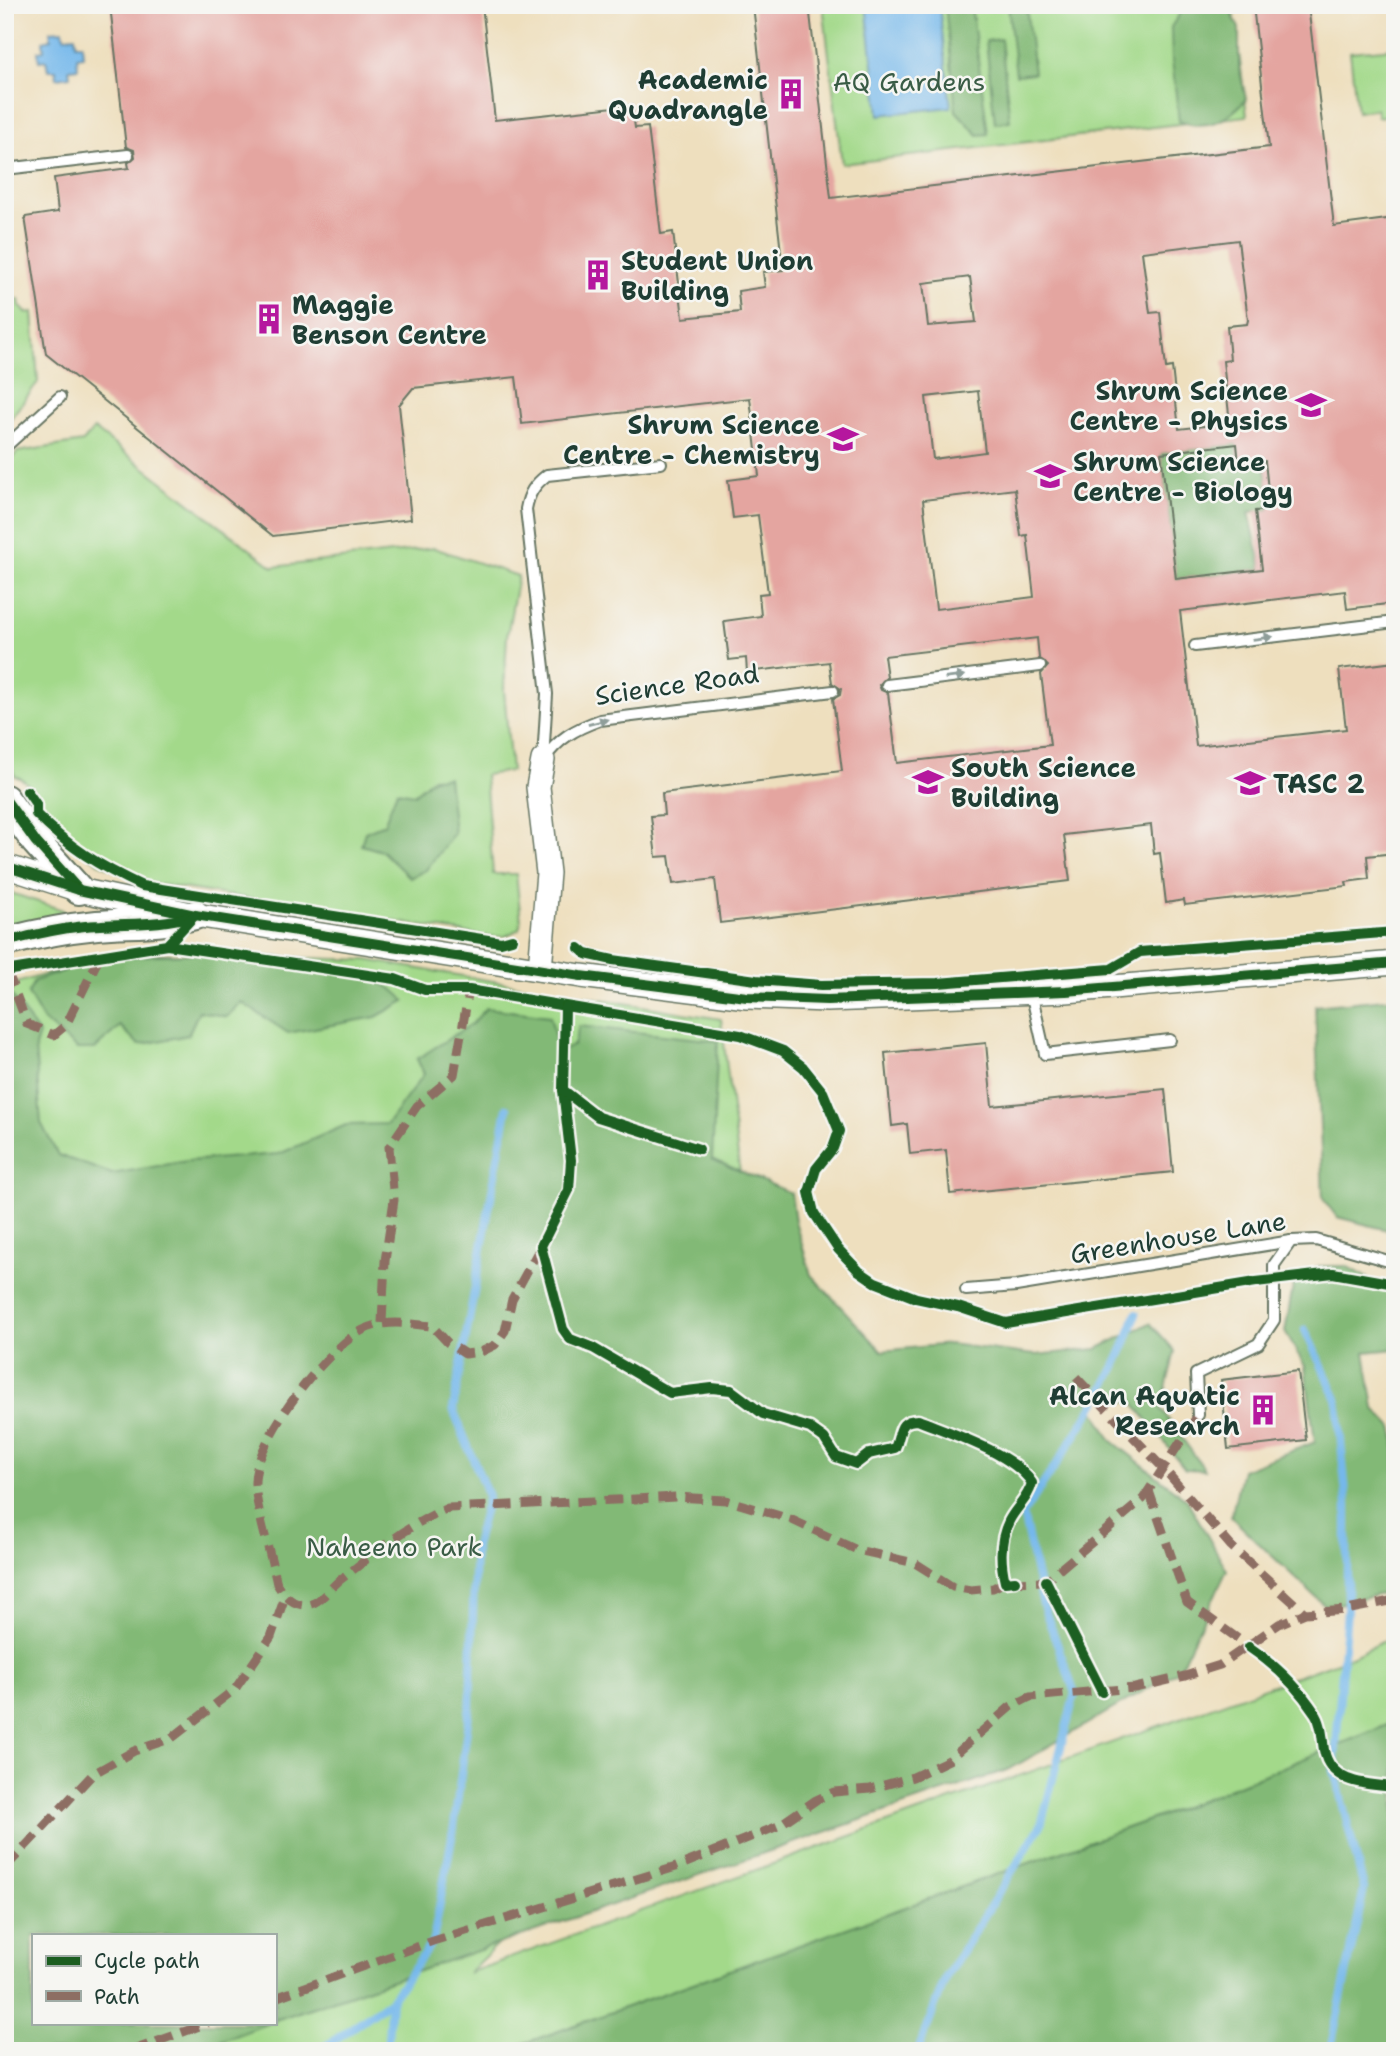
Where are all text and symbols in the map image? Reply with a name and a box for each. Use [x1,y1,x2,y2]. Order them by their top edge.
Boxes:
place label: Academic Quadrangle [608,62,768,127]
park label: AQ Gardens [833,64,985,99]
building icon: Academic Quadrangle [774,77,808,111]
place label: Student Union Building [621,243,813,308]
building icon: Student Union Building [581,258,615,292]
place label: Maggie Benson Centre [292,287,487,352]
building icon: Maggie Benson Centre [252,302,286,336]
place label: Shrum Science Centre - Physics [1069,373,1288,438]
school or university icon: Shrum Science Centre - Physics [1294,388,1328,422]
place label: Shrum Science Centre - Chemistry [563,407,820,472]
school or university icon: Shrum Science Centre - Chemistry [826,422,860,456]
place label: Shrum Science Centre - Biology [1073,444,1293,509]
school or university icon: Shrum Science Centre - Biology [1033,459,1067,493]
one-way arrow [1252,632,1274,643]
street label: Science Road [593,655,761,713]
one-way arrow [944,671,966,682]
one-way arrow [587,716,609,727]
place label: South Science Building [951,750,1136,815]
school or university icon: South Science Building [911,765,945,799]
school or university icon: TASC 2 [1233,766,1267,800]
place label: TASC 2 [1273,766,1365,801]
street label: Greenhouse Lane [1067,1203,1289,1271]
place label: Alcan Aquatic Research [1049,1378,1240,1443]
building icon: Alcan Aquatic Research [1246,1393,1280,1427]
park label: Naheeno Park [306,1529,482,1564]
legend [32,1934,276,2024]
text: Cycle path [94,1947,200,1975]
text: Path [94,1983,140,2011]

